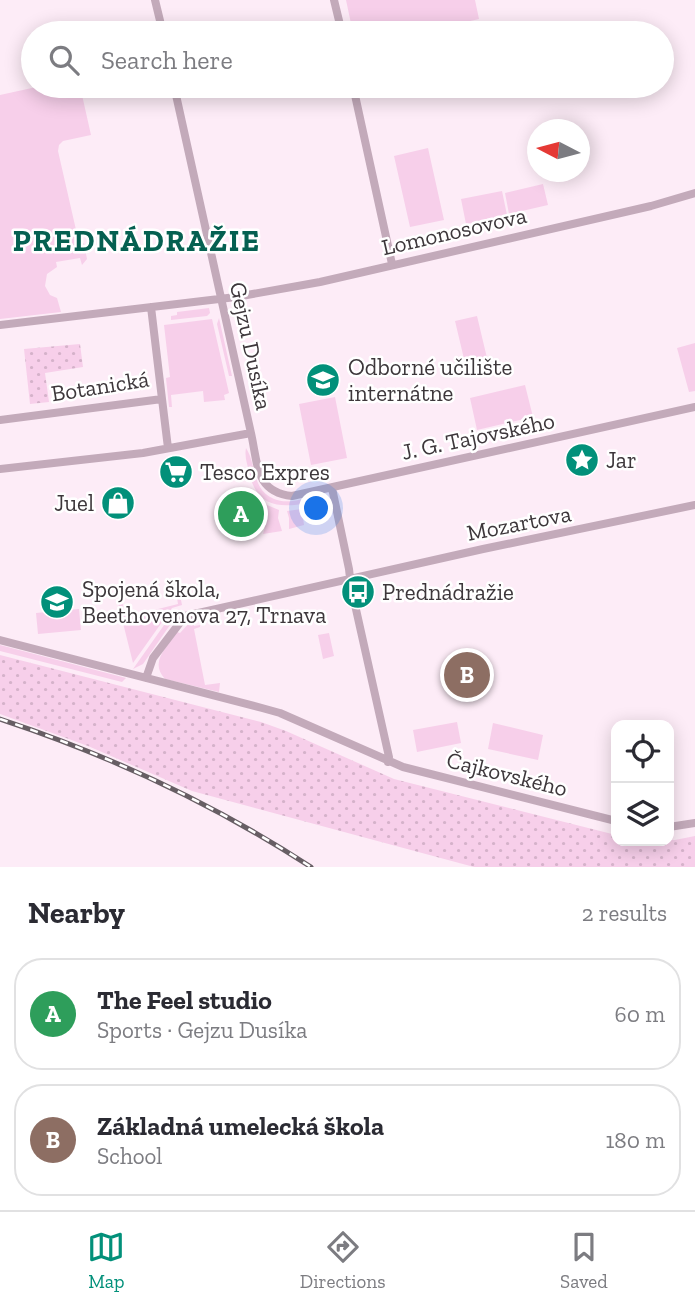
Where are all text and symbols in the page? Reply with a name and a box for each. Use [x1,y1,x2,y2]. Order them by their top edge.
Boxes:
search box [21,21,674,98]
icon: search [45,41,83,79]
text: Search here [101,44,233,76]
north arrow [527,119,590,182]
street label: Lomonosovova [379,201,529,261]
district label: PREDNÁDRAŽIE [13,223,261,259]
street label: Gejzu Dusíka [224,280,278,412]
place label: Odborné učilište internátne [348,353,512,407]
school or university icon: Odborné učilište internátne [304,361,342,399]
street label: Botanická [49,364,151,408]
street label: J. G. Tajovského [399,406,557,466]
place icon: Jar [563,441,601,479]
place label: Jar [606,446,637,474]
supermarket icon: Tesco Expres [157,453,195,491]
place label: Tesco Expres [200,458,330,486]
shop icon: Juel [99,484,137,522]
pin: A [218,488,264,540]
place label: Juel [54,489,94,517]
your location [299,491,333,525]
street label: Mozartova [464,499,574,547]
bus stop icon: Prednádražie [339,573,377,611]
place label: Spojená škola, Beethovenova 27, Trnava [82,575,326,629]
place label: Prednádražie [382,578,514,606]
school or university icon: Spojená škola, Beethovenova 27, Trnava [38,583,76,621]
pin: B [444,649,490,701]
map controls [611,720,674,846]
button: locate [611,720,674,783]
street label: Čajkovského [444,745,570,803]
button: layers [611,783,674,846]
text: Nearby [28,895,125,931]
text: 2 results [582,899,667,927]
text: The Feel studio [97,984,272,1016]
text: A [45,1000,61,1028]
text: 60 m [614,1000,665,1028]
text: Sports · Gejzu Dusíka [97,1016,307,1044]
text: Základná umelecká škola [97,1110,384,1142]
text: B [46,1126,60,1154]
text: 180 m [605,1126,665,1154]
text: School [97,1142,162,1170]
tab: Map [87,1228,125,1293]
tab: Directions [300,1228,386,1293]
tab: Saved [560,1228,608,1293]

